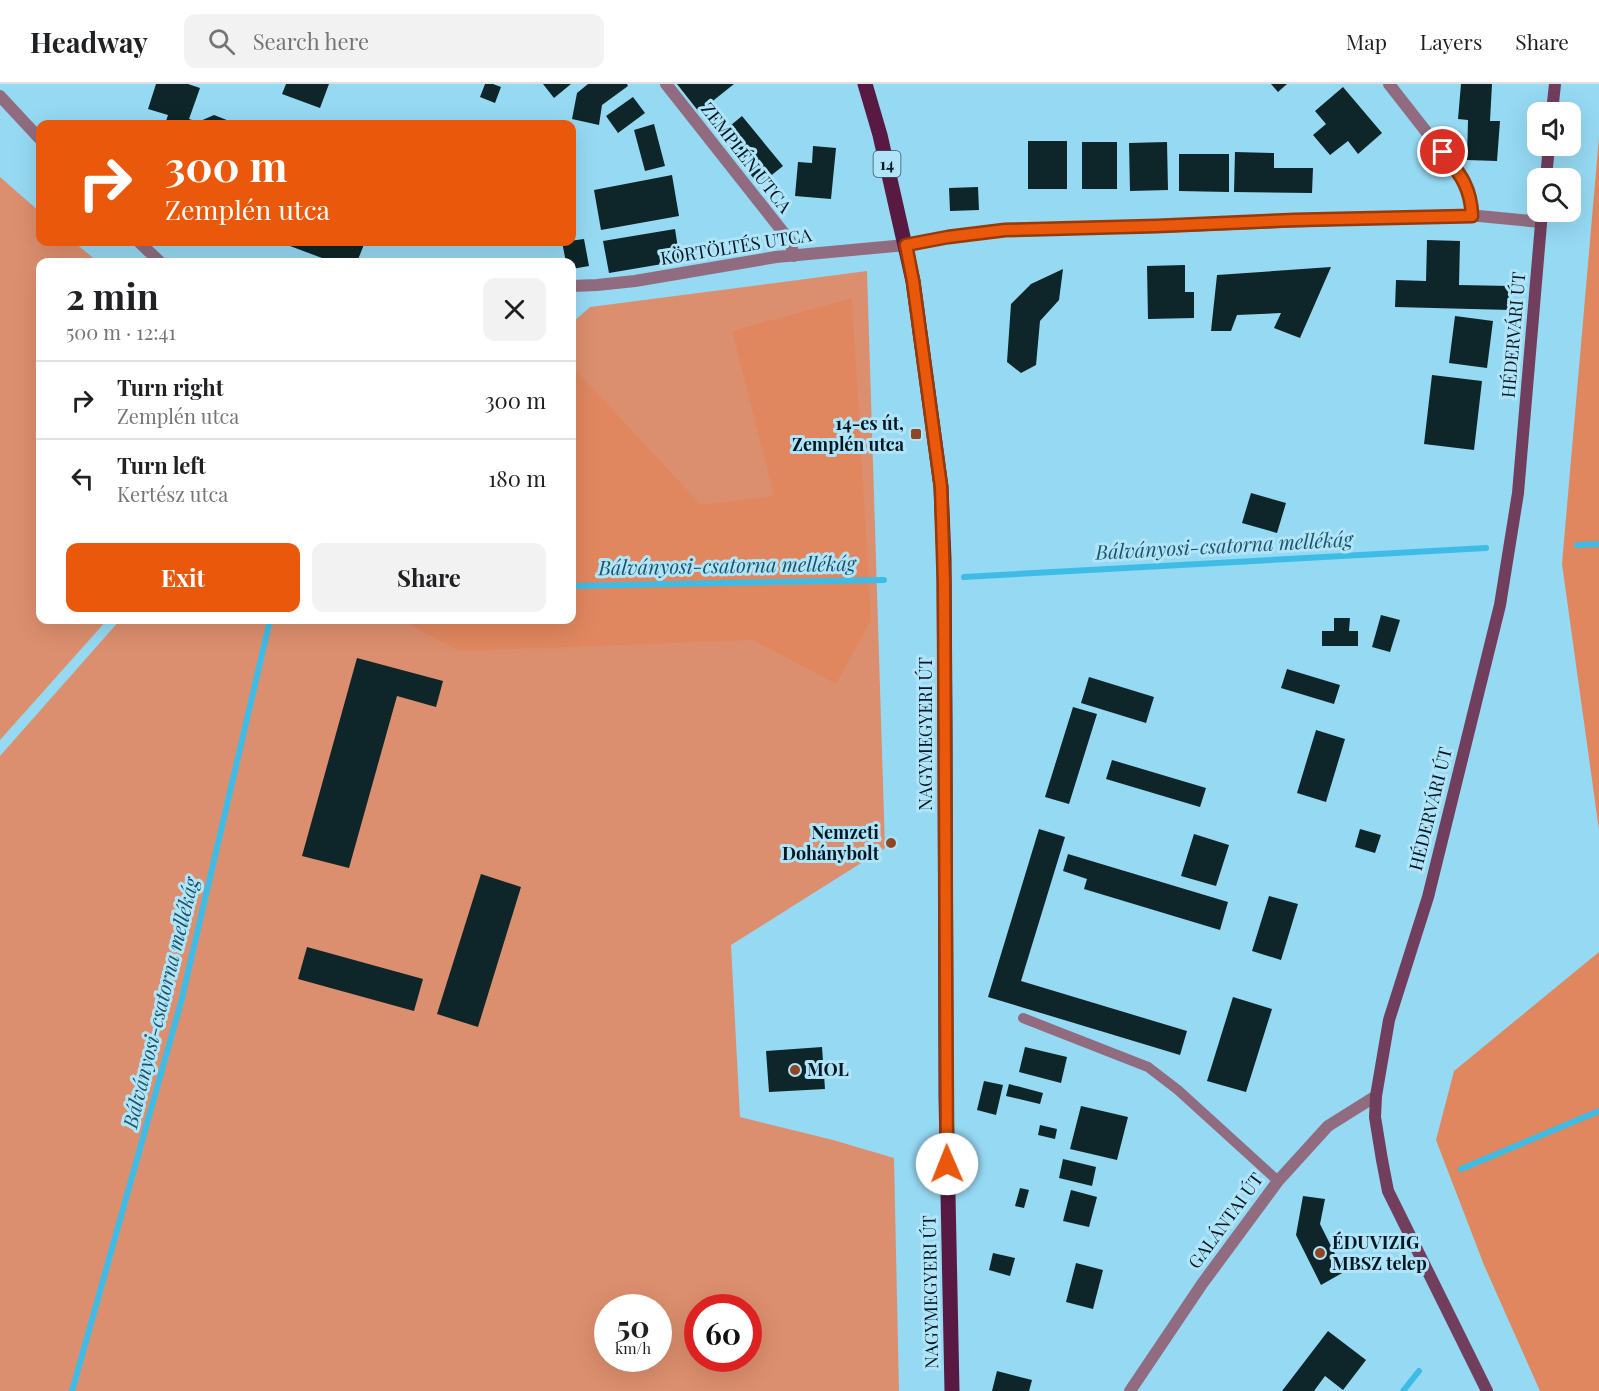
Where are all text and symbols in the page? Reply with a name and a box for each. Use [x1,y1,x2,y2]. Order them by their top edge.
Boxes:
search box [184,14,604,68]
text: Headway [30,23,148,60]
icon: search [205,25,238,58]
text: Search here [253,26,369,56]
text: Map [1346,27,1387,55]
text: Layers [1420,27,1482,55]
text: Share [1515,27,1569,55]
street label: ZEMPLÉN UTCA [696,97,798,218]
map controls [1527,102,1581,222]
button: sound [1527,102,1581,156]
pin [1417,126,1468,177]
icon: arrive [1426,135,1459,168]
text: 300 m [165,137,287,193]
icon: right [66,144,144,222]
road number: 14 [874,151,900,177]
button: search [1527,168,1581,222]
text: Zemplén utca [165,191,330,227]
street label: KÖRTÖLTÉS UTCA [658,222,814,270]
text: 2 min [66,271,159,319]
street label: HÉDERVÁRI ÚT [1496,271,1530,399]
button: close [483,278,546,341]
text: 500 m · 12:41 [66,318,176,345]
text: Turn right [117,372,223,402]
icon: right [66,384,99,417]
text: 300 m [485,385,546,415]
text: Zemplén utca [117,402,239,429]
place label: 14-es út, Zemplén utca [792,411,905,456]
marker: 14-es út, Zemplén utca [909,427,923,441]
text: Turn left [117,450,206,480]
icon: left [66,462,99,495]
text: 180 m [488,463,546,493]
text: Kertész utca [117,480,228,507]
water label: Bálványosi-csatorna mellékág [1094,524,1355,565]
button: Exit [66,543,300,612]
button: Share [312,543,546,612]
water label: Bálványosi-csatorna mellékág [597,549,858,580]
street label: NAGYMEGYERI ÚT [913,657,937,811]
street label: HÉDERVÁRI ÚT [1403,744,1457,873]
place label: Nemzeti Dohánybolt [782,820,880,865]
marker: Nemzeti Dohánybolt [884,836,898,850]
water label: Bálványosi-csatorna mellékág [115,872,204,1132]
place label: MOL [807,1057,849,1081]
marker: MOL [788,1063,802,1077]
position arrow [915,1132,979,1196]
street label: GALÁNTAI ÚT [1182,1168,1268,1273]
street label: NAGYMEGYERI ÚT [917,1215,943,1369]
place label: ÉDUVIZIG MBSZ telep [1332,1230,1427,1275]
marker: ÉDUVIZIG MBSZ telep [1313,1246,1327,1260]
speed limit sign: 60 [684,1294,762,1372]
text: 50 [616,1306,650,1346]
text: km/h [615,1338,651,1358]

